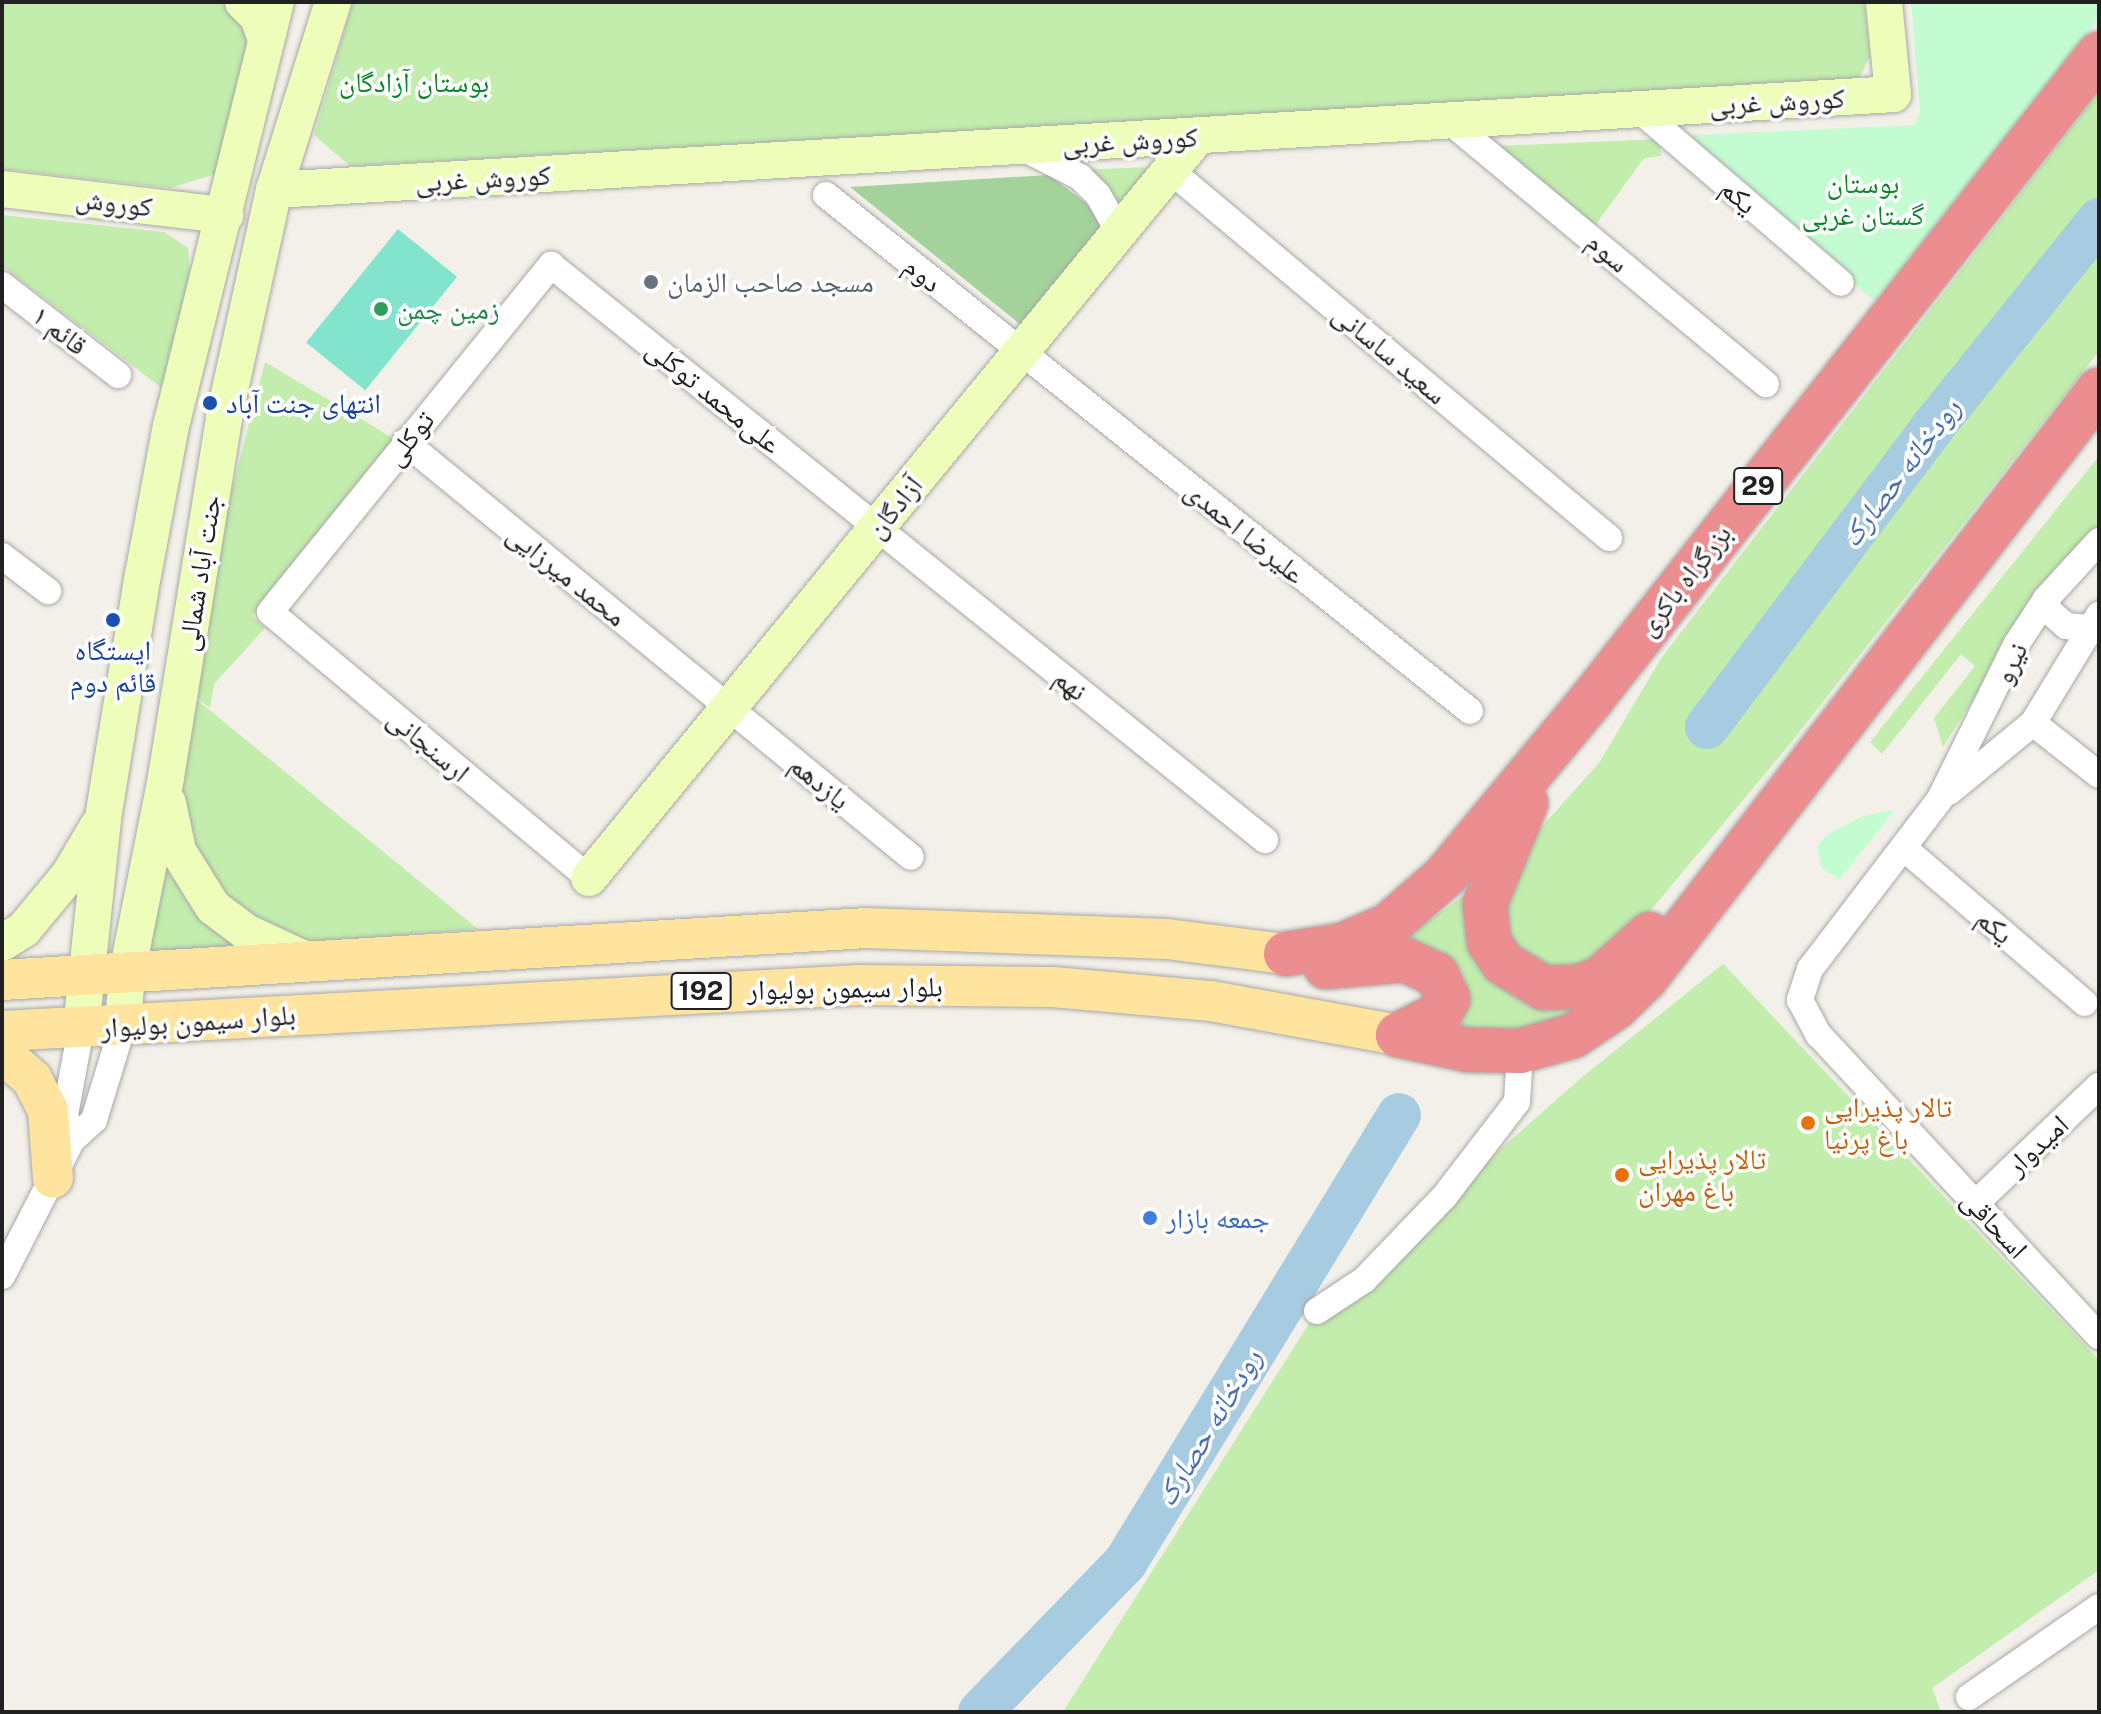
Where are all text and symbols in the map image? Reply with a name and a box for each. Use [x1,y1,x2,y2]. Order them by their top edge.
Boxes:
park label: بوستان آزادگان [339,65,489,99]
street label: کوروش غربی [1708,81,1846,121]
street label: کوروش غربی [1061,120,1199,160]
street label: کوروش غربی [414,158,552,198]
park label: بوستان گستان غربی [1802,166,1924,232]
street label: یکم [1714,171,1764,221]
street label: کوروش [74,181,154,223]
street label: سوم [1580,225,1636,279]
street label: دوم [898,249,948,299]
place label: مسجد صاحب الزمان [667,265,874,299]
marker: مسجد صاحب الزمان [642,273,660,291]
place label: زمین چمن [397,292,500,326]
street label: سعید ساسانی [1326,297,1454,411]
street label: قائم ۱ [26,298,94,362]
marker: زمین چمن [372,300,390,318]
street label: علی‌محمد توکلی [640,331,788,461]
place label: انتهای جنت آباد [226,386,381,420]
water label: رودخانه حصارک [1832,390,1968,554]
marker: انتهای جنت آباد [201,394,219,412]
street label: توکلی [377,404,441,472]
road number: 29 [1732,464,1784,508]
street label: آزادگان [859,469,929,545]
street label: علیرضا احمدی [1178,473,1312,591]
street label: جنت آباد شمالی [170,492,228,654]
street label: محمد میرزایی [501,517,633,633]
street label: بزرگراه باکری [1630,517,1738,643]
marker: ایستگاه قائم دوم [104,611,122,629]
place label: ایستگاه قائم دوم [70,633,156,699]
street label: نیرو [1986,637,2034,689]
street label: نهم [1048,661,1094,707]
street label: ارسنجانی [381,701,477,789]
street label: یازدهم [783,748,857,816]
street label: یکم [1970,901,2020,951]
road number: 192 [669,969,733,1013]
street label: بلوار سیمون بولیوار [747,969,943,1007]
street label: بلوار سیمون بولیوار [99,997,297,1045]
place label: تالار پذیرایی باغ پرنیا [1824,1090,1952,1156]
street label: امیدوار [1999,1108,2075,1182]
marker: تالار پذیرایی باغ پرنیا [1799,1114,1817,1132]
place label: تالار پذیرایی باغ مهران [1638,1142,1766,1208]
marker: تالار پذیرایی باغ مهران [1613,1166,1631,1184]
street label: اسحاقی [1955,1183,2035,1265]
place label: جمعه بازار [1166,1201,1269,1235]
marker: جمعه بازار [1141,1209,1159,1227]
water label: رودخانه حصارک [1147,1342,1269,1512]

